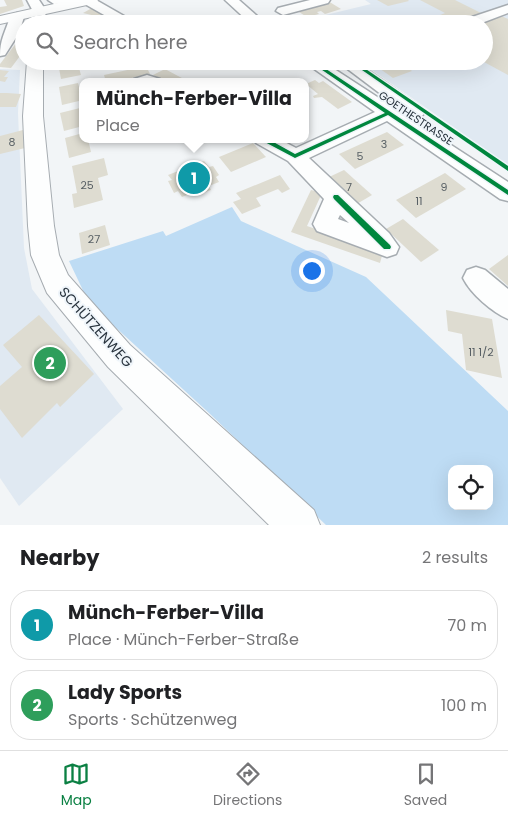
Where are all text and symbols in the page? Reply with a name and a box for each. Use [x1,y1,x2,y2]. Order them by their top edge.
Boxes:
search box [15,15,493,70]
icon: search [33,29,61,57]
text: Search here [73,29,187,56]
popup [79,78,309,143]
text: Münch-Ferber-Villa [96,85,292,112]
street label: GOETHESTRASSE [375,87,457,149]
text: Place [96,114,140,137]
house number: 8 [9,134,16,150]
house number: 3 [381,136,387,152]
house number: 5 [357,148,364,164]
pin: 1 [178,159,210,197]
house number: 25 [80,177,94,193]
house number: 7 [346,179,352,195]
house number: 9 [441,179,448,195]
house number: 11 [415,193,423,209]
house number: 27 [88,231,100,247]
your location [299,258,325,284]
street label: SCHÜTZENWEG [54,282,138,372]
pin: 2 [34,344,66,382]
house number: 11 1/2 [468,344,494,360]
map controls [448,465,493,510]
button: locate [448,465,493,510]
text: Nearby [20,543,100,572]
text: 2 results [422,546,488,569]
text: Münch-Ferber-Villa [68,599,264,626]
text: 1 [34,614,40,637]
text: 70 m [447,614,487,637]
text: Place · Münch-Ferber-Straße [68,628,299,651]
text: Lady Sports [68,679,182,706]
text: 2 [32,694,42,717]
text: 100 m [441,694,487,717]
text: Sports · Schützenweg [68,708,237,731]
tab: Map [61,760,92,811]
tab: Directions [213,760,282,811]
tab: Saved [404,760,447,811]

